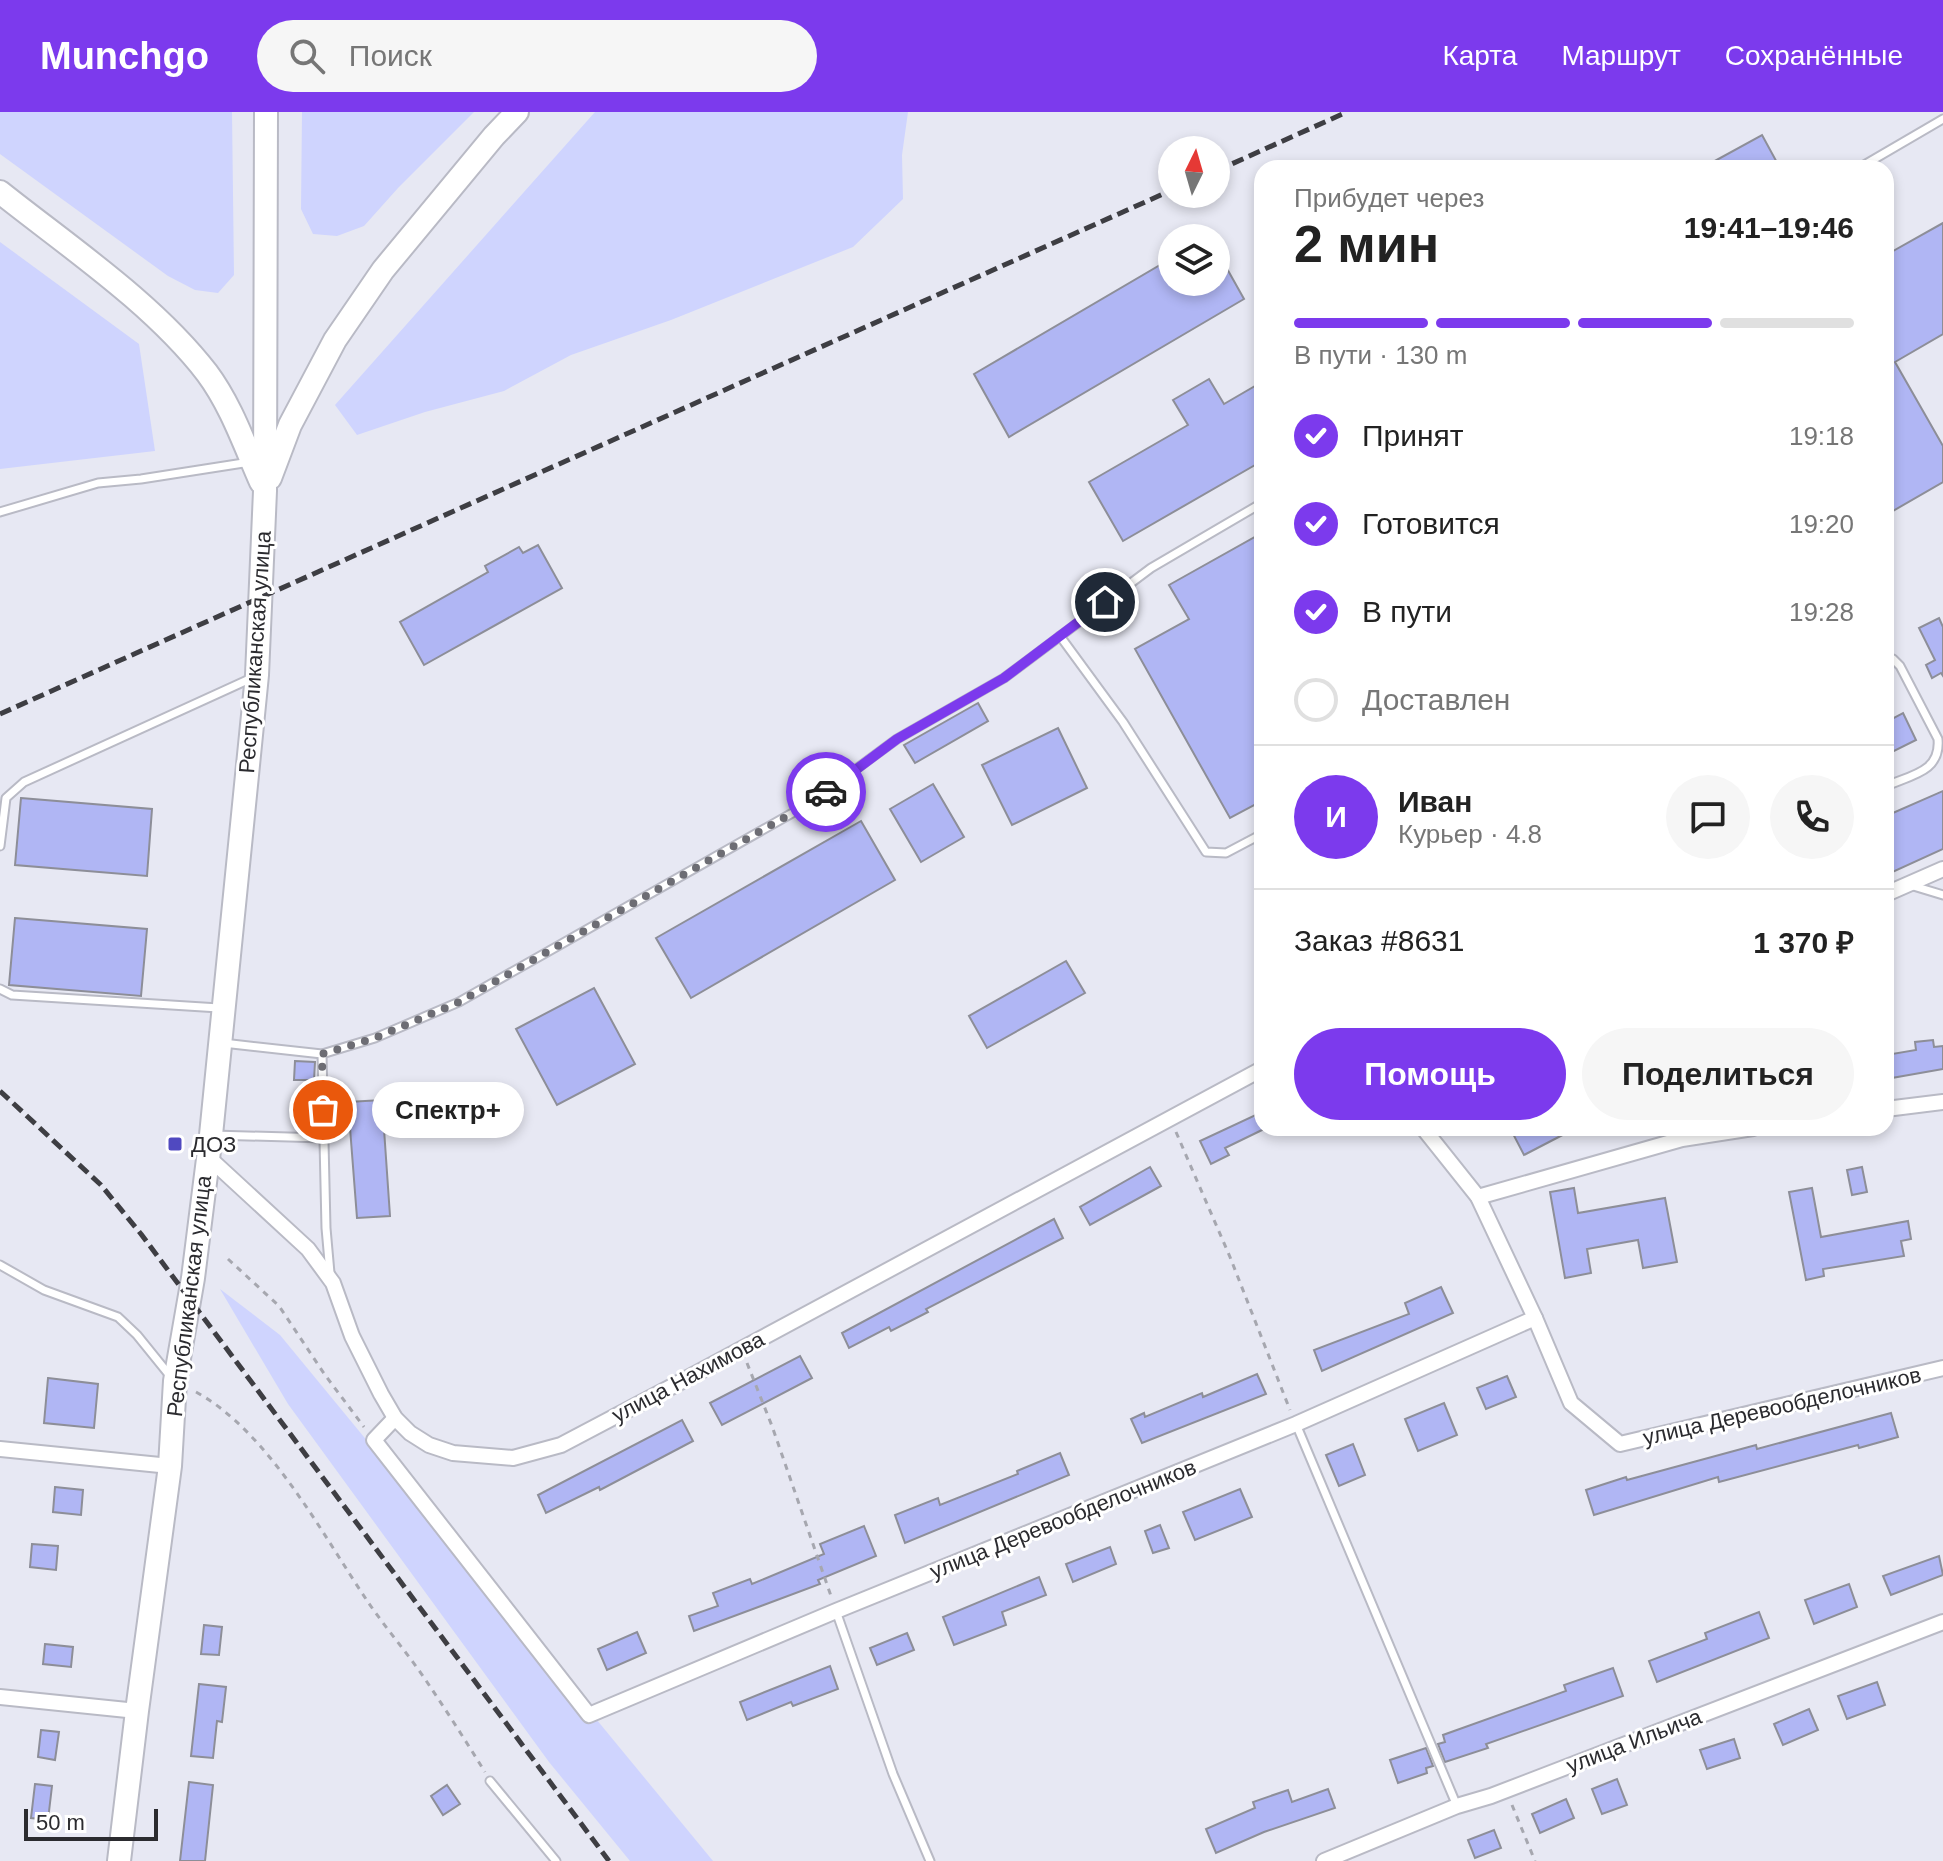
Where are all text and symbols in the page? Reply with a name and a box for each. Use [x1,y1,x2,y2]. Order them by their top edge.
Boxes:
search box [257,20,817,92]
icon: search [285,34,329,78]
text: Munchgo [40,35,209,77]
text: Поиск [349,39,432,72]
text: Карта [1442,40,1517,71]
text: Маршрут [1561,40,1681,71]
text: Сохранённые [1725,40,1903,71]
north arrow [1158,136,1230,208]
map controls [1158,136,1230,296]
text: Прибудет через [1294,183,1484,213]
text: 19:41–19:46 [1684,211,1854,244]
text: 2 мин [1294,215,1439,273]
button: layers [1158,224,1230,296]
text: В пути · 130 m [1294,340,1467,370]
icon: check [1294,414,1338,458]
text: Принят [1362,419,1464,452]
text: 19:18 [1789,421,1854,451]
icon: check [1294,502,1338,546]
text: Готовится [1362,507,1500,540]
text: 19:20 [1789,509,1854,539]
street label: Республиканская улица [234,529,276,774]
pin [1071,568,1139,636]
icon: home [1083,580,1127,624]
icon: check [1294,590,1338,634]
text: В пути [1362,595,1452,628]
text: 19:28 [1789,597,1854,627]
text: Доставлен [1362,683,1510,716]
courier [786,752,866,832]
icon: car [804,770,848,814]
button: chat [1666,775,1750,859]
button: phone [1770,775,1854,859]
text: Иван [1398,785,1472,818]
text: И [1325,800,1347,833]
text: Курьер · 4.8 [1398,819,1542,849]
text: Заказ #8631 [1294,924,1464,957]
text: 1 370 ₽ [1753,926,1854,959]
button: Помощь [1294,1028,1566,1120]
button: Поделиться [1582,1028,1854,1120]
pin [289,1076,357,1144]
callout: Спектр+ [371,1082,523,1138]
icon: bag [301,1088,345,1132]
text: Спектр+ [395,1095,501,1125]
place label: ДОЗ [191,1132,236,1157]
marker: ДОЗ [166,1135,184,1153]
street label: Республиканская улица [162,1173,216,1418]
street label: улица Нахимова [608,1326,769,1428]
street label: улица Деревообделочников [1641,1362,1923,1450]
street label: улица Деревообделочников [926,1454,1200,1584]
street label: улица Ильича [1563,1703,1706,1778]
scale bar [24,1805,158,1841]
text: 50 m [36,1810,85,1835]

